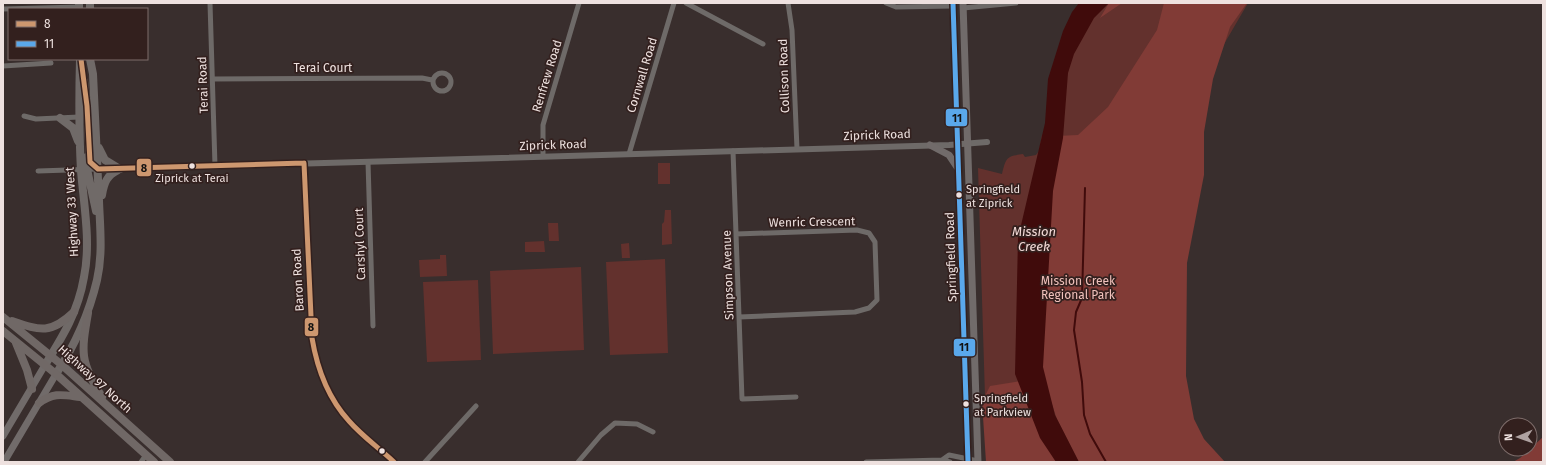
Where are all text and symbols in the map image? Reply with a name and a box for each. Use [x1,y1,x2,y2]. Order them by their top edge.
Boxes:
legend [8,8,148,60]
text: 8 [44,17,51,31]
street label: Cornwall Road [624,36,660,114]
text: 11 [44,37,54,51]
street label: Renfrew Road [529,38,565,114]
street label: Collison Road [776,39,792,113]
street label: Terai Road [195,56,211,114]
street label: Terai Court [294,61,353,75]
line badge: 11 [945,108,968,127]
text: 11 [952,112,962,125]
street label: Ziprick Road [843,127,911,143]
street label: Ziprick Road [519,137,587,153]
line badge: 8 [136,158,152,177]
marker: Ziprick at Terai [187,161,197,171]
text: 8 [141,162,148,175]
street label: Highway 33 West [63,166,81,257]
place label: Ziprick at Terai [155,172,229,185]
place label: Springfield at Ziprick [966,183,1020,210]
marker: Springfield at Ziprick [954,190,964,200]
street label: Carshyl Court [352,207,368,280]
street label: Springfield Road [942,212,960,302]
street label: Wenric Crescent [769,214,856,230]
water label: Mission Creek [1012,224,1056,254]
street label: Simpson Avenue [719,230,737,320]
street label: Baron Road [289,248,307,312]
park label: Mission Creek Regional Park [1041,274,1116,302]
line badge: 8 [304,317,319,337]
text: 8 [308,321,315,334]
line badge: 11 [953,338,976,357]
text: 11 [959,341,969,354]
street label: Highway 97 North [55,342,135,416]
place label: Springfield at Parkview [974,392,1031,419]
marker: Springfield at Parkview [961,399,971,409]
north arrow [1498,417,1538,457]
text: N [1502,433,1515,441]
unlabelled marker [377,446,387,456]

